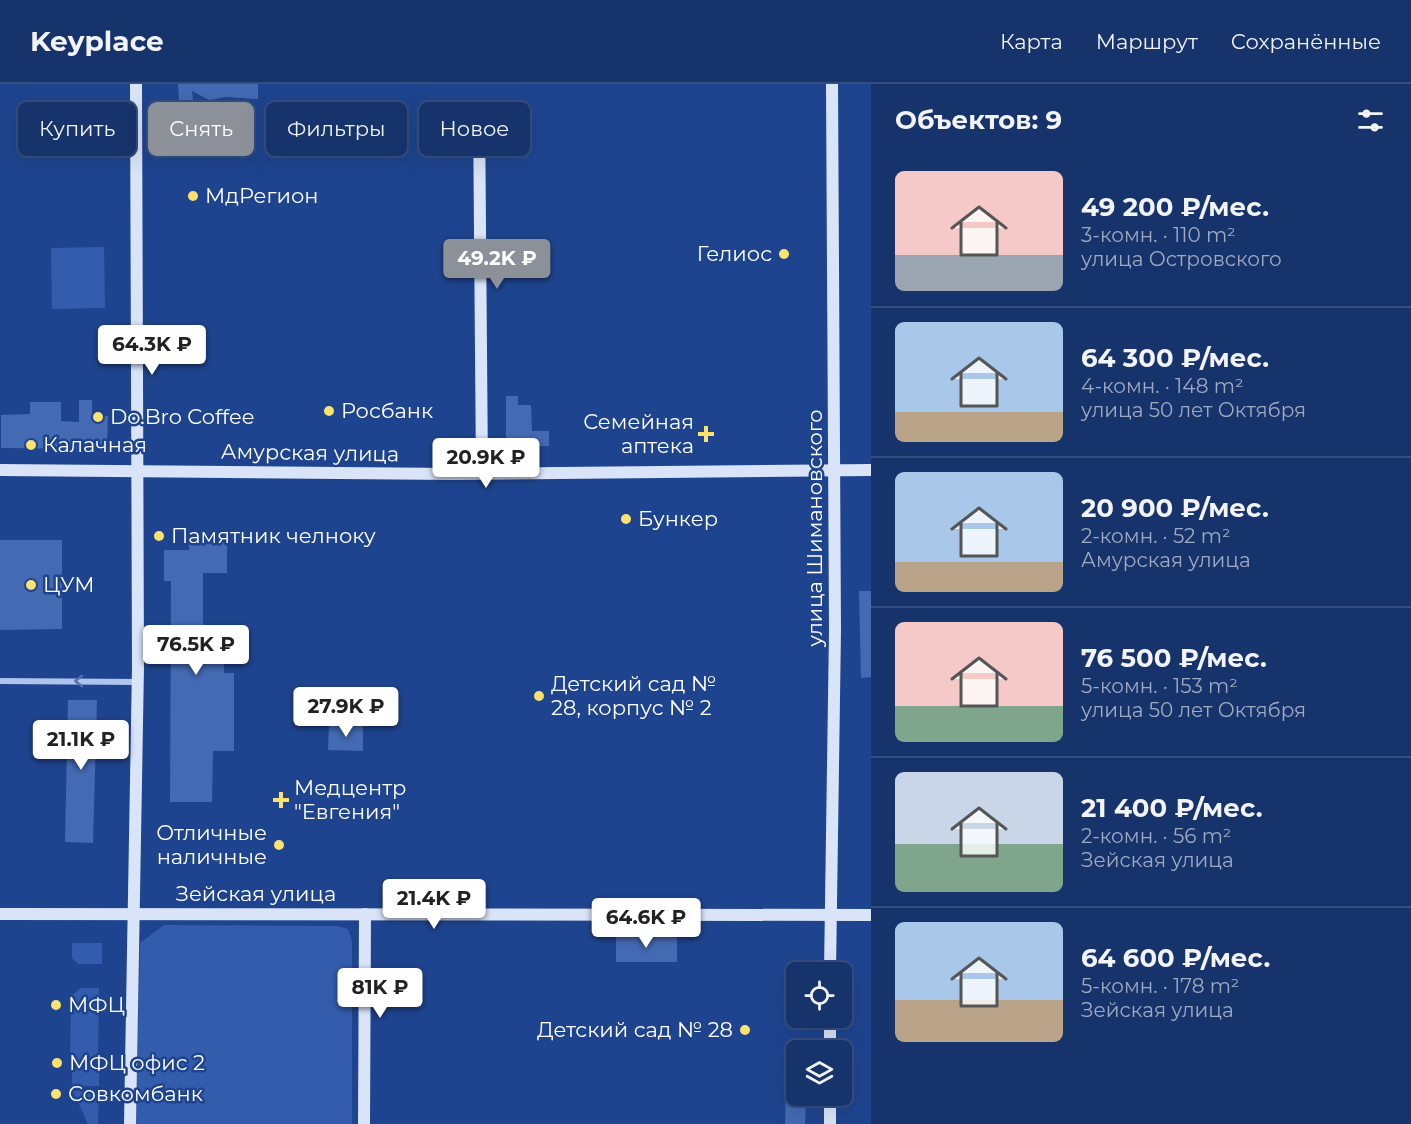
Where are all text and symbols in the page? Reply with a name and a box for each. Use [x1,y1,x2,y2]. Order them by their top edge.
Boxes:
text: Keyplace [30,24,164,58]
text: Карта [1000,29,1063,54]
text: Маршрут [1096,29,1198,54]
text: Сохранённые [1231,29,1381,54]
chip: Купить [18,102,136,156]
chip: Снять [148,102,254,156]
chip: Фильтры [266,102,407,156]
chip: Новое [419,102,530,156]
text: Объектов: 9 [895,104,1062,136]
icon: filters [1354,104,1387,137]
place label: МдРегион [205,183,318,208]
marker: МдРегион [186,189,200,203]
text: 49 200 ₽/мес. [1081,191,1269,223]
icon: home [943,195,1015,267]
text: 3-комн. · 110 m² [1081,223,1236,247]
pin: 49.2K ₽ [442,239,552,290]
place label: Гелиос [697,241,772,266]
text: 49.2K ₽ [457,246,537,270]
marker: Гелиос [777,247,791,261]
text: улица Островского [1081,247,1282,271]
pin: 64.3K ₽ [97,325,207,376]
text: 64.3K ₽ [112,332,192,356]
text: 64 300 ₽/мес. [1081,342,1269,374]
icon: home [943,346,1015,418]
text: 4-комн. · 148 m² [1081,374,1244,398]
place label: Росбанк [341,398,433,423]
text: улица 50 лет Октября [1081,398,1306,422]
place label: Do.Bro Coffee [110,404,254,429]
marker: Росбанк [322,404,336,418]
place label: Семейная аптека [583,409,694,458]
street label: улица Шимановского [802,409,827,648]
marker: Do.Bro Coffee [91,410,105,424]
marker: Семейная аптека [699,427,713,441]
place label: Калачная [43,432,147,457]
marker: Калачная [24,438,38,452]
street label: Амурская улица [221,438,399,467]
pin: 20.9K ₽ [431,438,541,489]
text: 20.9K ₽ [446,445,526,469]
text: 20 900 ₽/мес. [1081,492,1269,524]
icon: home [943,496,1015,568]
place label: Бункер [638,506,718,531]
marker: Бункер [619,512,633,526]
place label: Памятник челноку [171,523,376,548]
text: 2-комн. · 52 m² [1081,524,1231,548]
marker: Памятник челноку [152,529,166,543]
text: Амурская улица [1081,548,1251,572]
place label: ЦУМ [43,572,95,597]
marker: ЦУМ [24,578,38,592]
pin: 76.5K ₽ [141,625,251,676]
text: 76.5K ₽ [157,632,235,656]
text: 76 500 ₽/мес. [1081,642,1267,674]
icon: home [943,646,1015,718]
place label: Детский сад № 28, корпус № 2 [551,671,716,720]
text: 5-комн. · 153 m² [1081,674,1238,698]
one-way arrow [75,675,84,687]
pin: 27.9K ₽ [291,687,401,738]
marker: Детский сад № 28, корпус № 2 [532,689,546,703]
text: 27.9K ₽ [307,694,385,718]
text: улица 50 лет Октября [1081,698,1306,722]
pin: 21.1K ₽ [26,720,136,771]
text: 21.1K ₽ [47,727,115,751]
place label: Медцентр "Евгения" [294,775,407,824]
marker: Медцентр "Евгения" [272,791,290,809]
text: 21 400 ₽/мес. [1081,792,1263,824]
icon: home [943,796,1015,868]
place label: Отличные наличные [156,820,267,869]
text: 2-комн. · 56 m² [1081,824,1231,848]
marker: Отличные наличные [272,838,286,852]
text: Зейская улица [1081,848,1234,872]
pin: 21.4K ₽ [379,879,489,930]
street label: Зейская улица [176,881,336,906]
text: 21.4K ₽ [397,886,471,910]
pin: 64.6K ₽ [591,898,701,949]
text: 64.6K ₽ [606,905,686,929]
text: 64 600 ₽/мес. [1081,942,1270,974]
icon: home [943,946,1015,1018]
map controls [786,962,852,1106]
button: locate [786,962,852,1028]
pin: 81K ₽ [338,968,422,1019]
text: 5-комн. · 178 m² [1081,974,1239,998]
text: 81K ₽ [351,975,409,999]
place label: МФЦ [68,992,125,1017]
marker: МФЦ [49,998,63,1012]
text: Зейская улица [1081,998,1234,1022]
place label: Детский сад № 28 [537,1017,733,1042]
marker: Детский сад № 28 [738,1023,752,1037]
button: layers [786,1040,852,1106]
place label: МФЦ офис 2 [69,1050,205,1075]
marker: МФЦ офис 2 [50,1056,64,1070]
place label: Совкомбанк [68,1081,203,1106]
marker: Совкомбанк [49,1087,63,1101]

